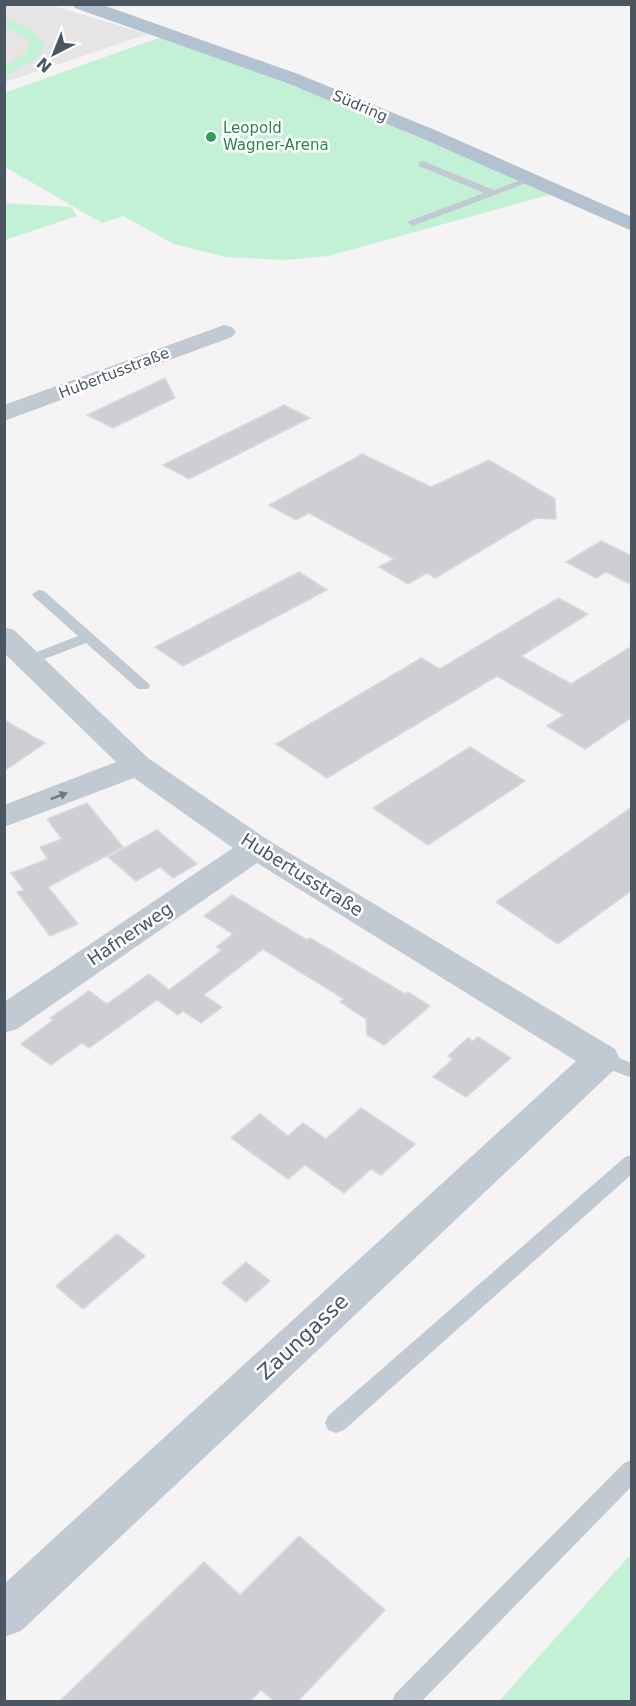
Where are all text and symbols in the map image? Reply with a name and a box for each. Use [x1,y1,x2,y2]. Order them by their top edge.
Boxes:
north arrow [24,24,84,84]
text: N [33,53,56,76]
street label: Südring [330,86,390,126]
place label: Leopold Wagner-Arena [223,119,329,154]
marker: Leopold Wagner-Arena [204,130,218,144]
street label: Hubertusstraße [56,344,172,402]
one-way arrow [50,791,68,800]
street label: Hubertusstraße [237,829,367,921]
street label: Hafnerweg [83,897,176,970]
street label: Zaungasse [253,1289,353,1385]

